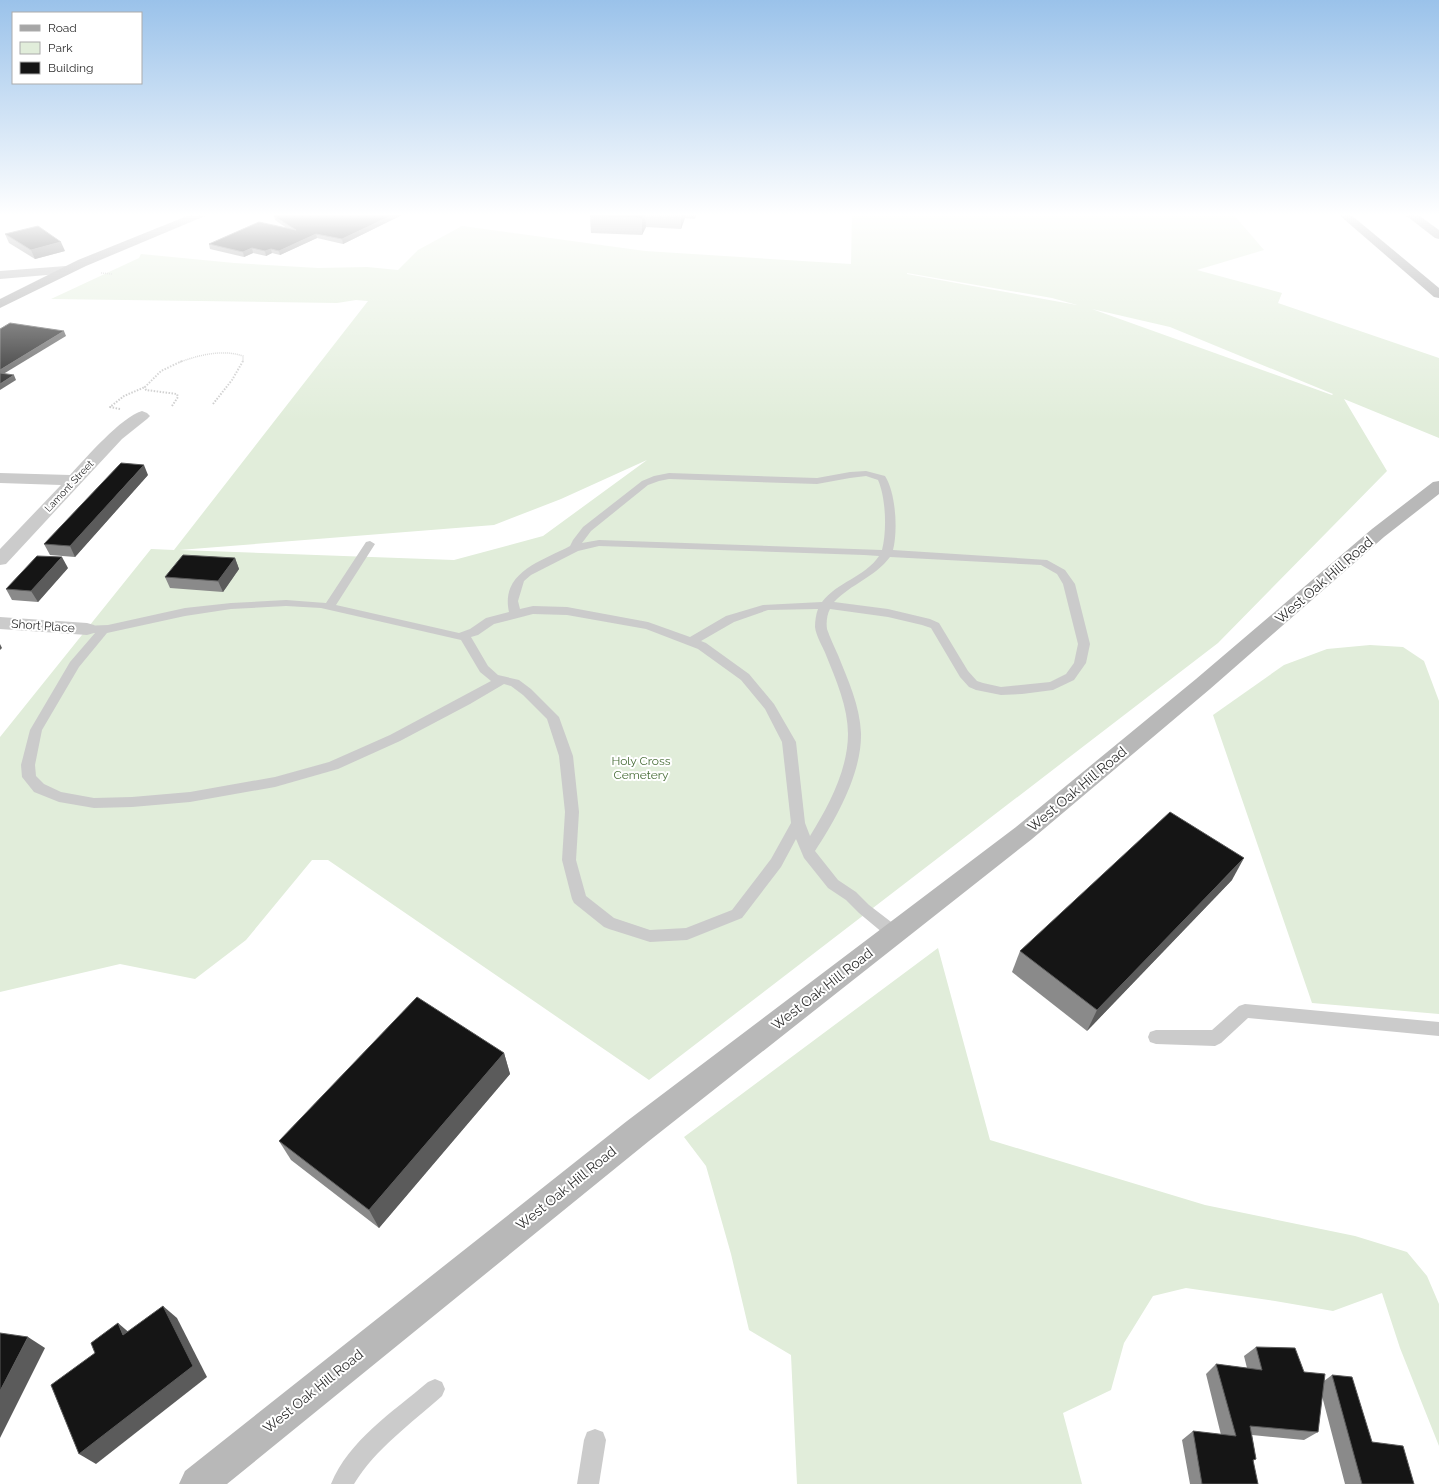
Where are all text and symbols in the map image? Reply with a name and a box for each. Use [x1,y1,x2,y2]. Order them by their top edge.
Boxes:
legend [12,12,142,84]
text: Road [48,21,77,35]
text: Park [48,41,73,55]
text: Building [48,61,94,75]
street label: Lamont Street [43,458,96,514]
street label: West Oak Hill Road [1272,533,1376,627]
street label: Short Place [11,617,75,635]
street label: West Oak Hill Road [1024,743,1130,835]
park label: Holy Cross Cemetery [611,754,671,782]
street label: West Oak Hill Road [768,945,876,1033]
street label: West Oak Hill Road [513,1143,619,1233]
street label: West Oak Hill Road [260,1346,366,1436]

